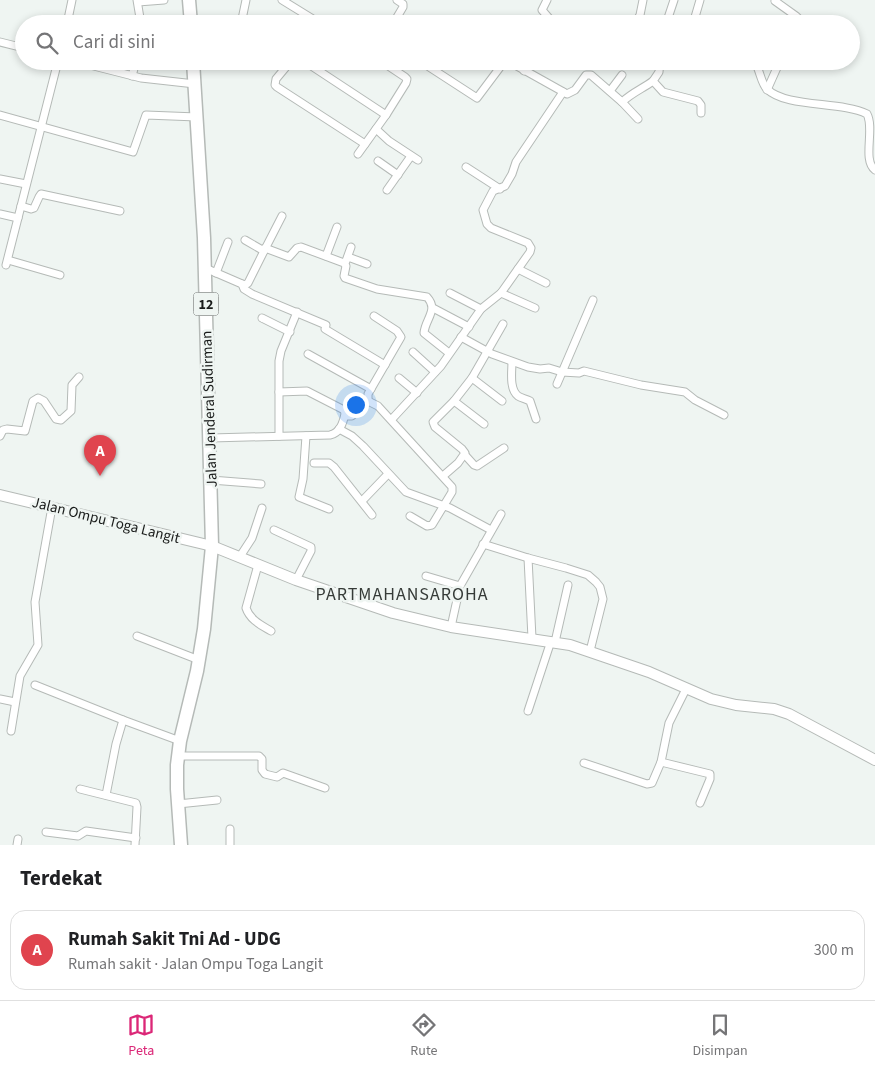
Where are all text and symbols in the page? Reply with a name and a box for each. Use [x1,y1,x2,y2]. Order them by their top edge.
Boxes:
search box [15,15,860,70]
icon: search [33,29,61,57]
text: Cari di sini [73,29,155,56]
road number: 12 [194,292,218,316]
street label: Jalan Jenderal Sudirman [196,330,223,488]
your location [343,392,369,418]
pin: A [84,435,116,476]
street label: Jalan Ompu Toga Langit [30,492,182,549]
district label: PARTMAHANSAROHA [316,582,488,607]
text: Terdekat [20,863,102,893]
text: Rumah Sakit Tni Ad - UDG [68,926,281,953]
text: A [32,939,42,961]
text: 300 m [814,939,854,961]
text: Rumah sakit · Jalan Ompu Toga Langit [68,953,323,975]
tab: Peta [127,1011,155,1061]
tab: Rute [410,1011,438,1061]
tab: Disimpan [692,1011,748,1061]

